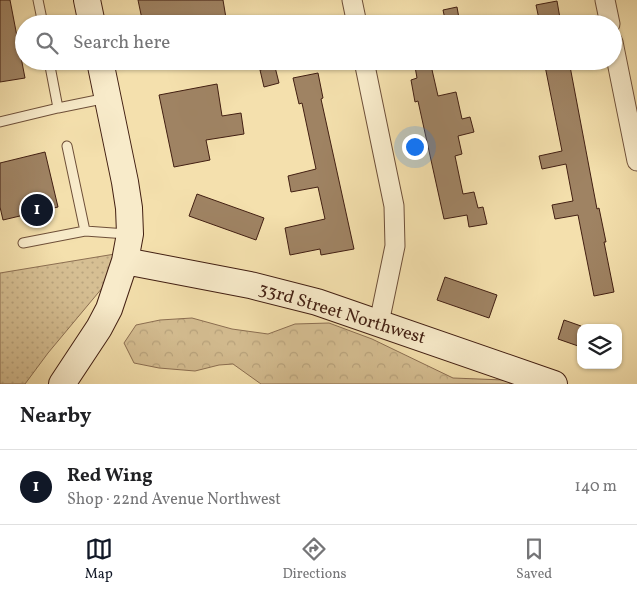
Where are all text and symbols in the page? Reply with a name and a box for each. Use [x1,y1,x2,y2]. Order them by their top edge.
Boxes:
search box [15,15,622,70]
icon: search [33,29,61,57]
text: Search here [73,30,170,56]
your location [402,134,428,160]
pin: 1 [21,191,53,229]
street label: 33rd Street Northwest [255,277,429,351]
map controls [577,324,622,369]
button: layers [577,324,622,369]
text: Nearby [20,402,91,431]
text: Red Wing [67,463,153,489]
text: 1 [33,476,39,498]
text: 140 m [575,476,617,498]
text: Shop · 22nd Avenue Northwest [67,489,281,511]
tab: Map [85,535,113,584]
tab: Directions [282,535,347,584]
tab: Saved [516,535,552,584]

